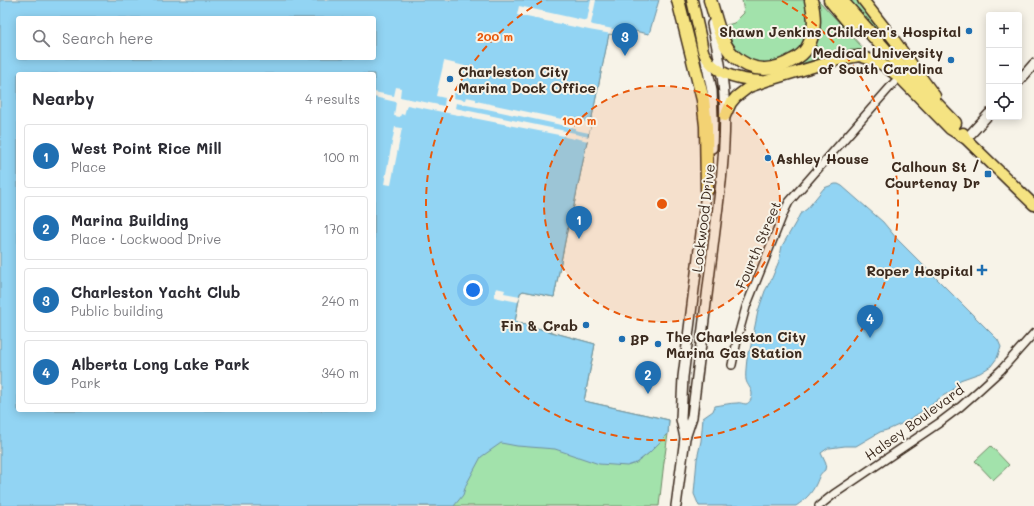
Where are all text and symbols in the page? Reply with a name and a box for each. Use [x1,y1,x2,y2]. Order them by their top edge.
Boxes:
map controls [986,12,1022,120]
button: + [986,12,1022,48]
search box [16,16,376,60]
place label: Shawn Jenkins Children's Hospital [719,22,961,41]
pin: 3 [612,23,638,56]
marker: Shawn Jenkins Children's Hospital [964,26,974,36]
icon: search [30,27,52,49]
text: Search here [62,28,153,48]
text: 200 m [477,28,513,44]
place label: Medical University of South Carolina [813,43,943,78]
button: − [986,48,1022,84]
marker: Medical University of South Carolina [946,55,956,65]
place label: Charleston City Marina Dock Office [458,62,596,97]
marker: Charleston City Marina Dock Office [445,74,455,84]
button: locate [986,84,1022,120]
text: Nearby [32,87,94,109]
text: 4 results [305,90,360,107]
text: 100 m [562,112,596,128]
text: West Point Rice Mill [71,138,222,158]
text: 1 [43,148,49,165]
text: 100 m [323,148,359,165]
place label: Ashley House [776,149,869,168]
marker: Ashley House [763,153,773,163]
place label: Calhoun St / Courtenay Dr [885,157,980,192]
text: Place [71,158,106,175]
street label: Lockwood Drive [687,163,719,273]
marker: Calhoun St / Courtenay Dr [983,169,993,179]
centre of rings [655,197,669,211]
street label: Fourth Street [731,198,785,292]
pin: 1 [566,206,592,239]
text: Marina Building [71,210,188,230]
text: 2 [42,220,50,237]
text: 170 m [323,220,359,237]
text: Place · Lockwood Drive [71,230,221,247]
place label: Roper Hospital [866,261,973,280]
marker: Roper Hospital [976,264,988,276]
your location [463,280,483,300]
text: Charleston Yacht Club [71,282,240,302]
text: 3 [42,292,50,309]
text: 240 m [322,292,359,309]
text: Public building [71,302,163,319]
pin: 4 [857,305,883,338]
place label: Fin & Crab [501,316,578,335]
marker: Fin & Crab [581,320,591,330]
place label: The Charleston City Marina Gas Station [666,327,807,362]
place label: BP [630,330,649,349]
marker: BP [617,334,627,344]
marker: The Charleston City Marina Gas Station [653,339,663,349]
text: Alberta Long Lake Park [71,354,250,374]
pin: 2 [635,361,661,394]
text: 4 [42,364,50,381]
text: 340 m [321,364,359,381]
text: Park [71,374,100,391]
street label: Halsey Boulevard [861,379,968,464]

